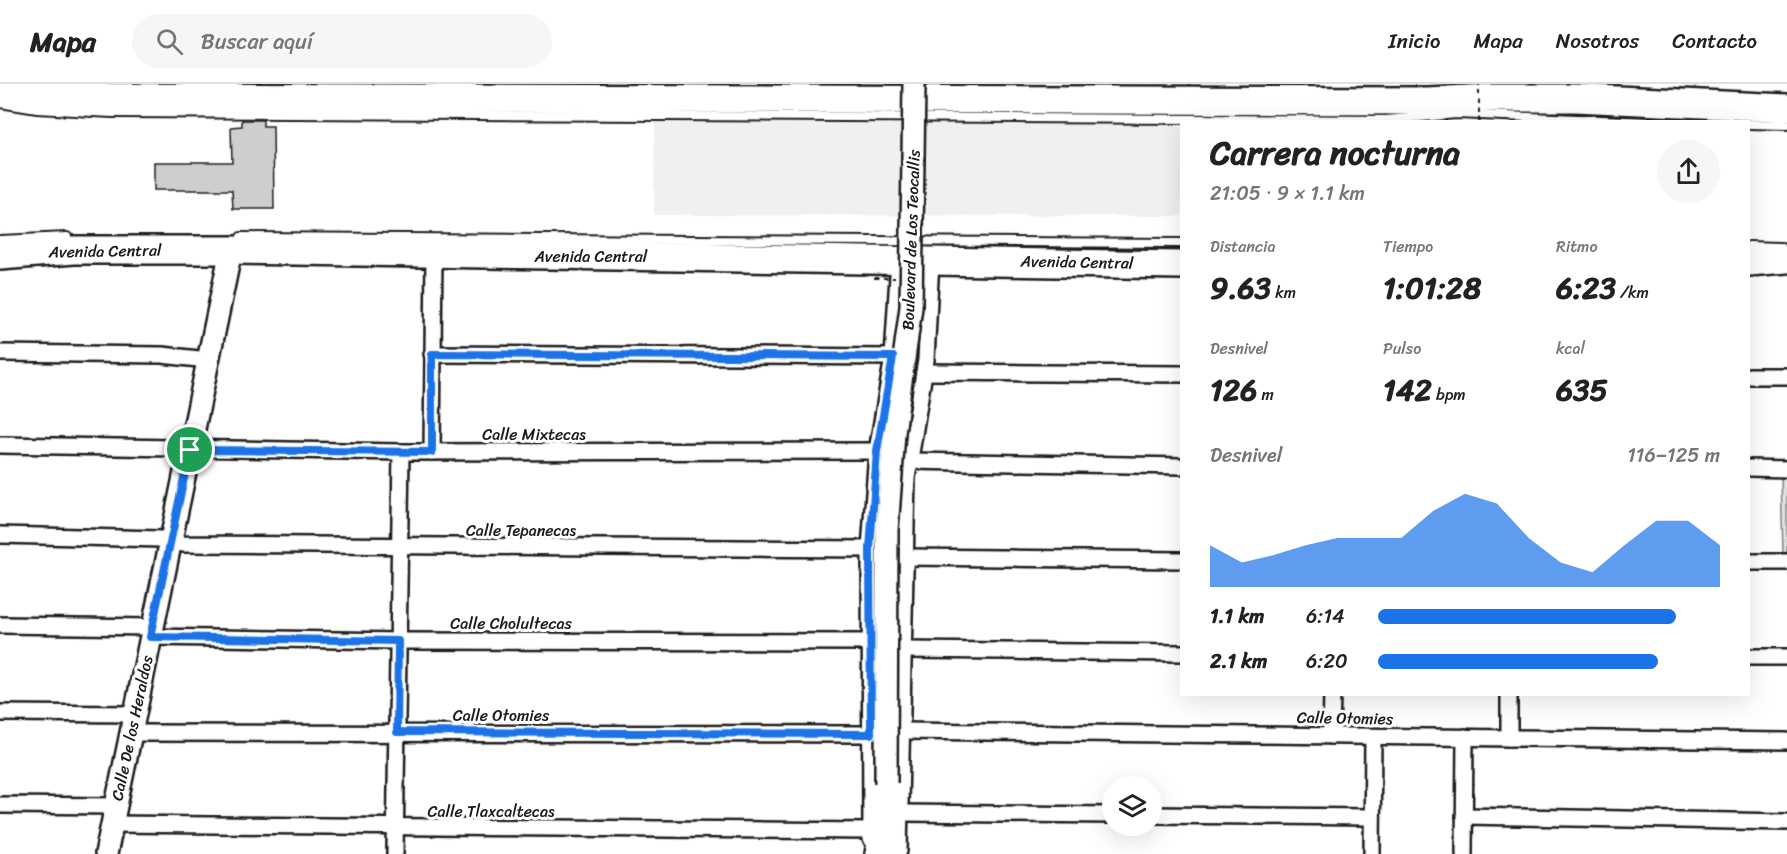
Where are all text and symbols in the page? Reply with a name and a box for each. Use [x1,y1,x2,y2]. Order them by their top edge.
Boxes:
search box [132,14,552,68]
text: Mapa [30,17,96,66]
text: Buscar aquí [201,22,313,61]
text: Inicio [1388,22,1440,60]
text: Mapa [1473,22,1523,60]
text: Nosotros [1556,22,1639,60]
text: Contacto [1672,22,1757,60]
icon: search [153,25,186,58]
text: Carrera nocturna [1210,124,1460,182]
button: share [1657,140,1720,203]
street label: Boulevard de Los Teocallis [893,148,929,331]
text: 21:05 · 9 × 1.1 km [1210,176,1365,211]
text: Distancia [1210,232,1276,261]
text: Tiempo [1383,232,1433,261]
text: Ritmo [1556,232,1598,261]
street label: Avenida Central [47,236,162,266]
street label: Avenida Central [534,242,648,271]
street label: Avenida Central [1019,247,1134,277]
text: 9.63 [1210,261,1271,315]
text: 1:01:28 [1383,261,1481,315]
text: 6:23 [1556,261,1616,315]
text: km [1271,278,1296,307]
text: /km [1616,278,1649,307]
text: Desnivel [1210,334,1268,363]
text: Pulso [1383,334,1421,363]
text: kcal [1556,334,1585,363]
text: 126 [1210,363,1257,417]
text: 142 [1383,363,1432,417]
text: 635 [1556,363,1608,417]
text: m [1257,380,1274,409]
text: bpm [1432,380,1466,409]
street label: Calle Mixtecas [482,420,586,449]
pin [164,424,215,475]
icon: arrive [173,433,206,466]
text: Desnivel [1210,438,1282,473]
text: 116–125 m [1627,438,1720,473]
street label: Calle Tepanecas [466,516,577,545]
text: 1.1 km [1210,599,1264,634]
text: 6:14 [1306,599,1344,634]
street label: Calle Cholultecas [450,609,572,638]
text: 2.1 km [1210,644,1267,679]
text: 6:20 [1306,644,1348,679]
street label: Calle De los Heraldos [102,652,162,803]
street label: Calle Otomies [453,701,550,730]
street label: Calle Otomies [1296,703,1394,733]
map controls [1102,776,1162,836]
button: layers [1102,776,1162,836]
street label: Calle Tlaxcaltecas [427,797,555,826]

